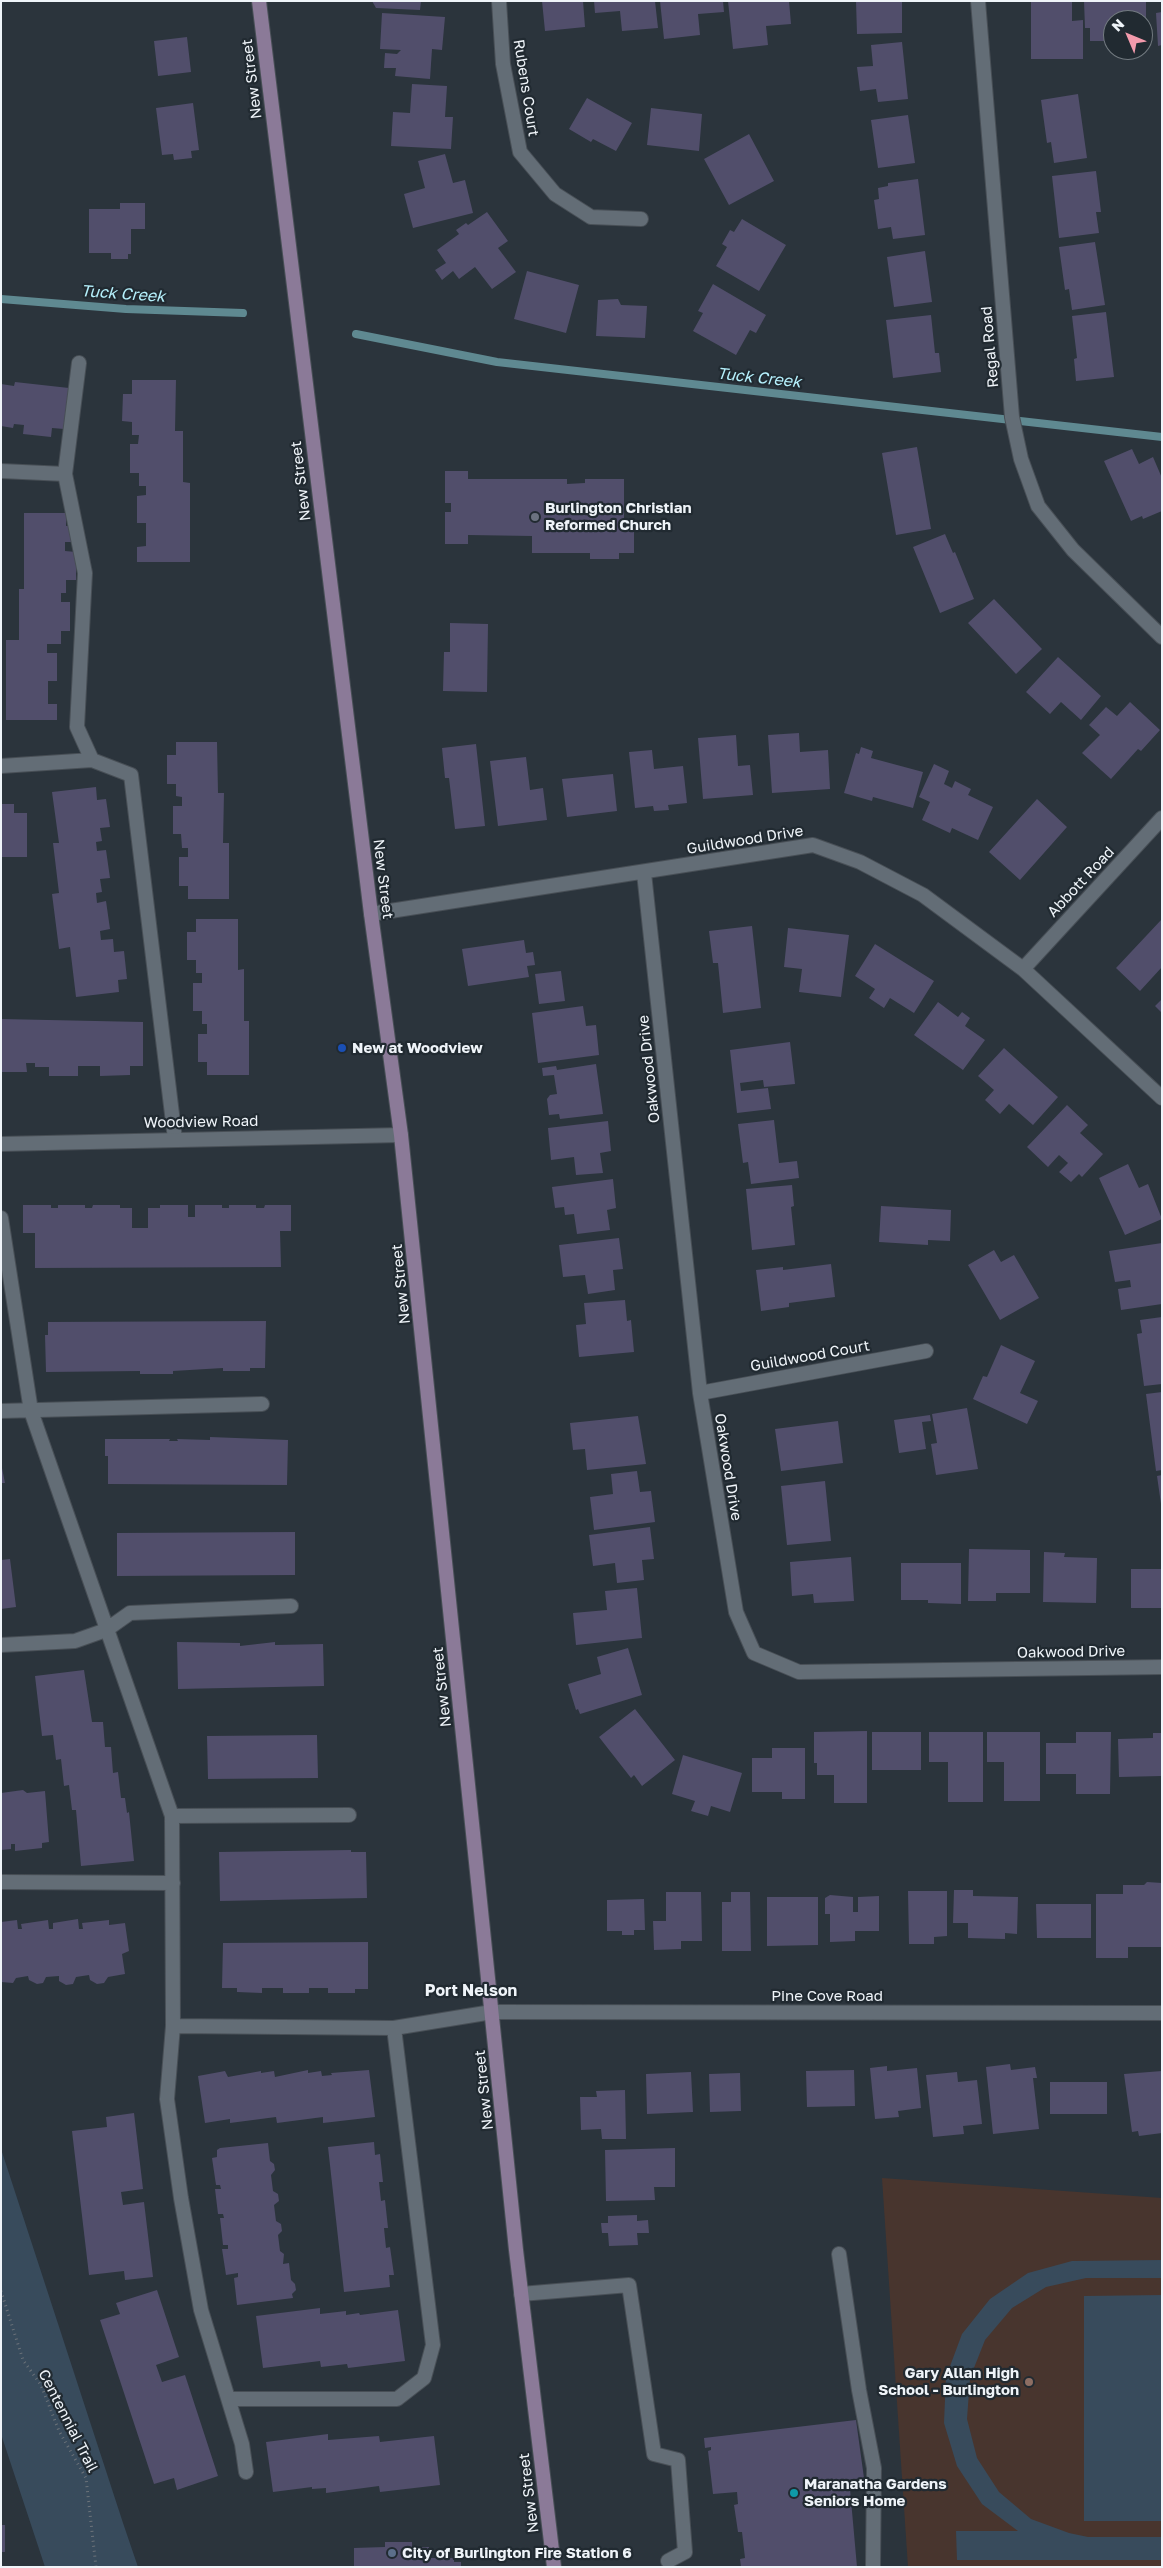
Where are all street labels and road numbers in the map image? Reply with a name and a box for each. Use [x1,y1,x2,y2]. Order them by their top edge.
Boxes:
street label: New Street [238,38,266,120]
street label: Rubens Court [509,38,543,138]
street label: Regal Road [977,305,1003,389]
street label: New Street [287,440,315,522]
street label: Guildwood Drive [685,822,805,858]
street label: New Street [369,838,397,920]
street label: Abbott Road [1044,843,1118,921]
street label: Oakwood Drive [634,1014,664,1124]
street label: Woodview Road [144,1112,258,1132]
street label: New Street [388,1243,414,1325]
street label: Guildwood Court [749,1337,871,1375]
street label: Oakwood Drive [711,1412,745,1522]
street label: Oakwood Drive [1017,1642,1125,1662]
street label: New Street [429,1646,455,1728]
street label: Pine Cove Road [771,1987,883,2005]
street label: New Street [471,2049,497,2131]
street label: Centennial Trail [34,2367,102,2475]
street label: New Street [515,2452,543,2534]

